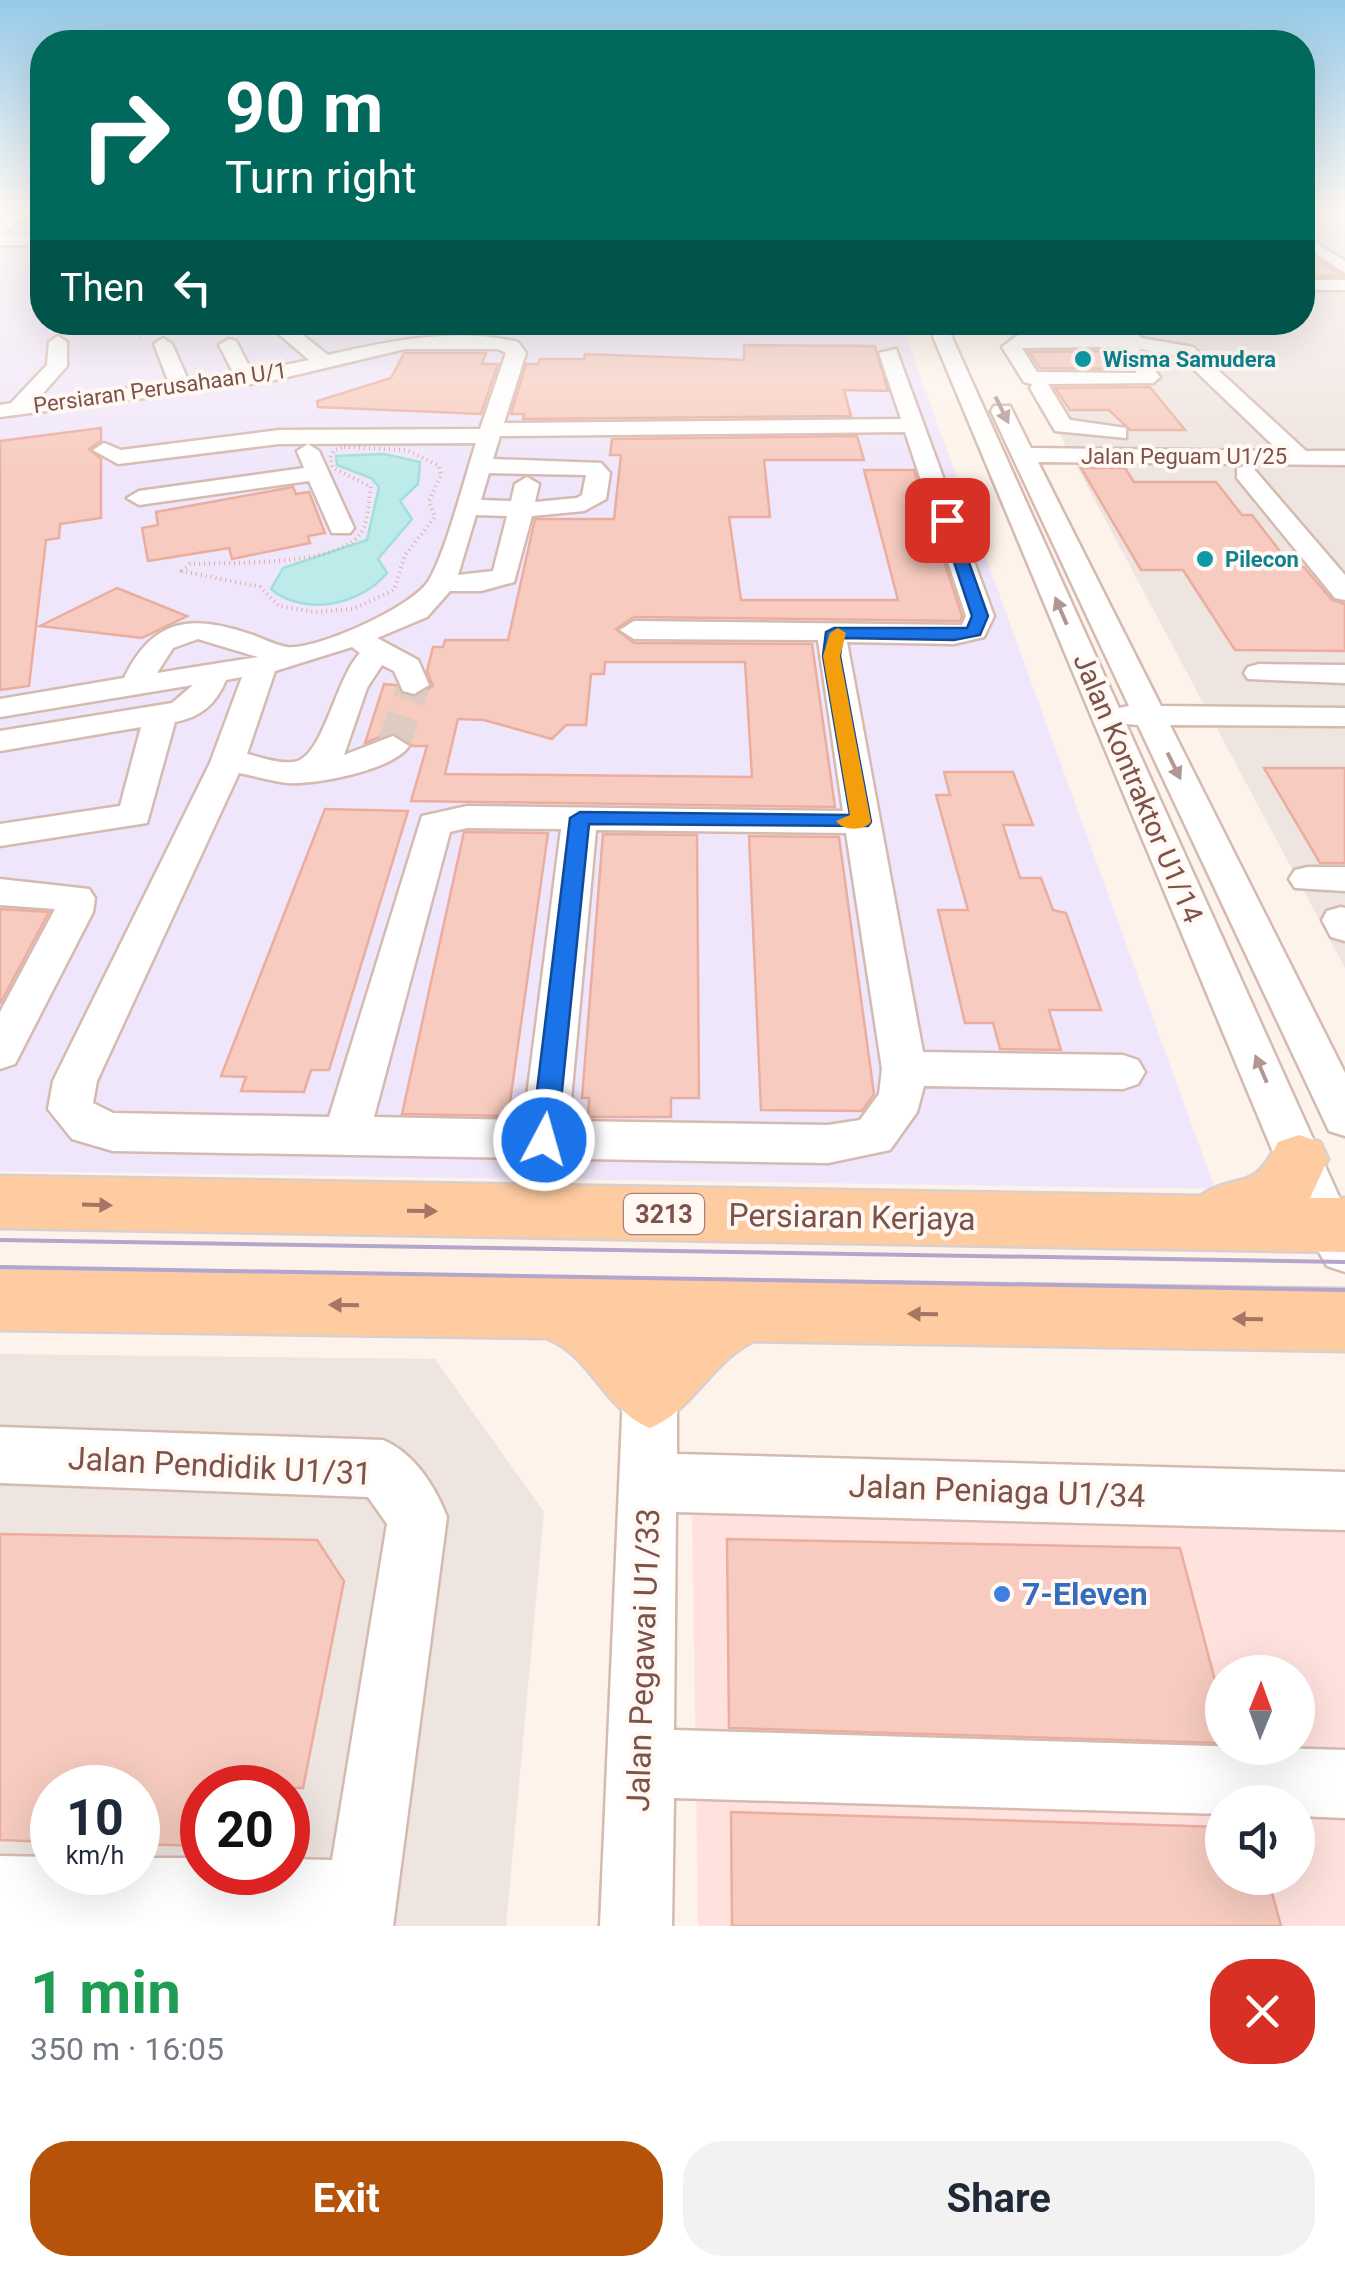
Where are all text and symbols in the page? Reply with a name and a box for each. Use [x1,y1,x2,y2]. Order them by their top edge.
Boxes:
text: 90 m [225,67,383,149]
icon: right [60,70,190,200]
text: Turn right [225,151,417,204]
icon: left [165,260,220,315]
text: Then [60,266,145,310]
place label: Wisma Samudera [1103,347,1276,372]
marker: Wisma Samudera [1072,348,1094,370]
street label: Persiaran Perusahaan U/1 [32,358,288,418]
one-way arrow [994,396,1011,425]
street label: Jalan Peguam U1/25 [1081,444,1287,469]
pin [905,478,990,563]
icon: arrive [920,493,975,548]
place label: Pilecon [1225,547,1299,572]
marker: Pilecon [1194,548,1216,570]
one-way arrow [1053,596,1069,626]
street label: Jalan Kontraktor U1/14 [1066,648,1210,928]
one-way arrow [1166,751,1183,780]
one-way arrow [1253,1055,1269,1084]
position arrow [492,1088,596,1192]
road number: 3213 [624,1194,704,1234]
street label: Persiaran Kerjaya [728,1196,976,1238]
one-way arrow [82,1198,114,1214]
one-way arrow [407,1203,439,1219]
one-way arrow [327,1297,359,1313]
one-way arrow [906,1305,938,1321]
one-way arrow [1231,1310,1263,1326]
street label: Jalan Pendidik U1/31 [67,1439,373,1493]
street label: Jalan Peniaga U1/34 [848,1467,1146,1515]
street label: Jalan Pegawai U1/33 [619,1508,667,1812]
place label: 7-Eleven [1022,1575,1148,1613]
marker: 7-Eleven [991,1583,1013,1605]
north arrow [1205,1655,1315,1765]
map controls [1205,1655,1315,1895]
speed limit sign: 20 [180,1765,310,1895]
button: sound [1205,1785,1315,1895]
text: 10 [66,1789,124,1847]
text: km/h [66,1841,124,1870]
text: 1 min [30,1957,181,2028]
button: close [1210,1959,1315,2064]
text: 350 m · 16:05 [30,2030,224,2068]
button: Exit [30,2141,663,2256]
button: Share [683,2141,1315,2256]

